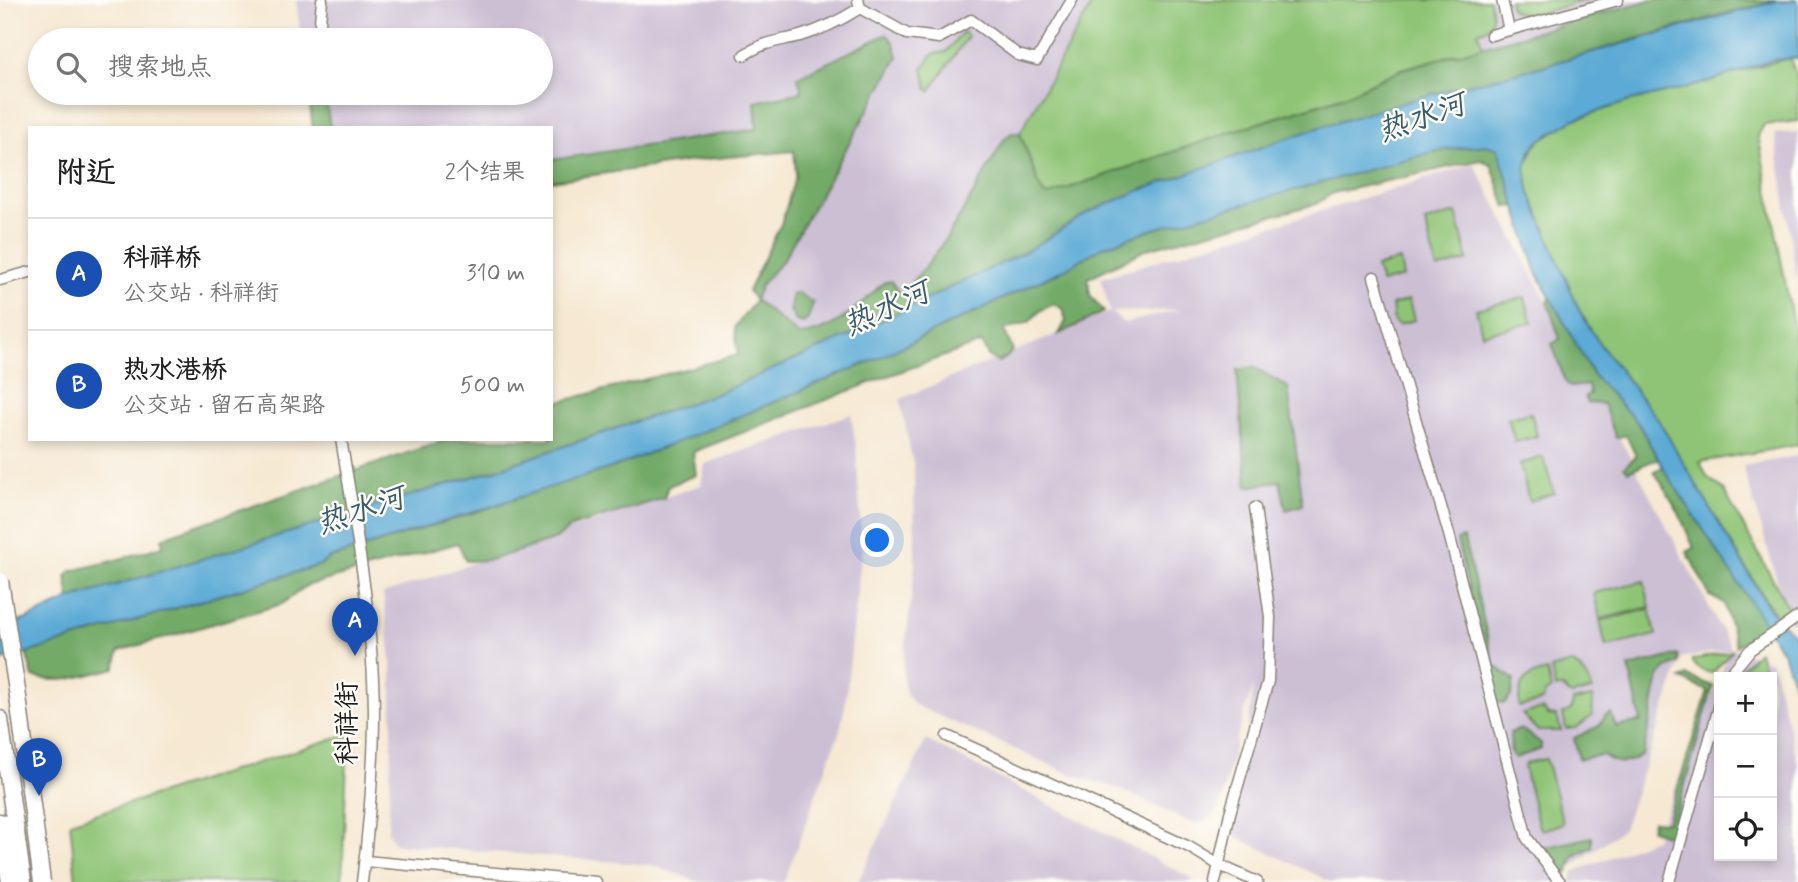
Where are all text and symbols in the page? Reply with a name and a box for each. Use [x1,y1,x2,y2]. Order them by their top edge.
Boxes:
search box [28,28,553,105]
icon: search [52,48,90,86]
text: 搜索地点 [108,51,212,85]
water label: 热水河 [1373,83,1476,151]
text: 附近 [56,154,116,193]
text: 2个结果 [445,158,525,188]
text: 科祥桥 [123,242,201,276]
text: A [71,259,87,289]
text: 310 m [466,259,525,289]
water label: 热水河 [838,271,941,345]
text: 公交站 · 科祥街 [123,279,279,309]
text: 热水港桥 [123,354,227,388]
text: B [72,371,86,401]
text: 500 m [460,371,525,401]
text: 公交站 · 留石高架路 [123,391,325,421]
water label: 热水河 [312,477,415,543]
your location [860,523,894,557]
pin: A [332,598,378,656]
map controls [1714,672,1777,861]
button: + [1714,672,1777,735]
street label: 科祥街 [330,681,367,765]
button: − [1714,735,1777,798]
pin: B [16,738,62,796]
button: locate [1714,798,1777,861]

